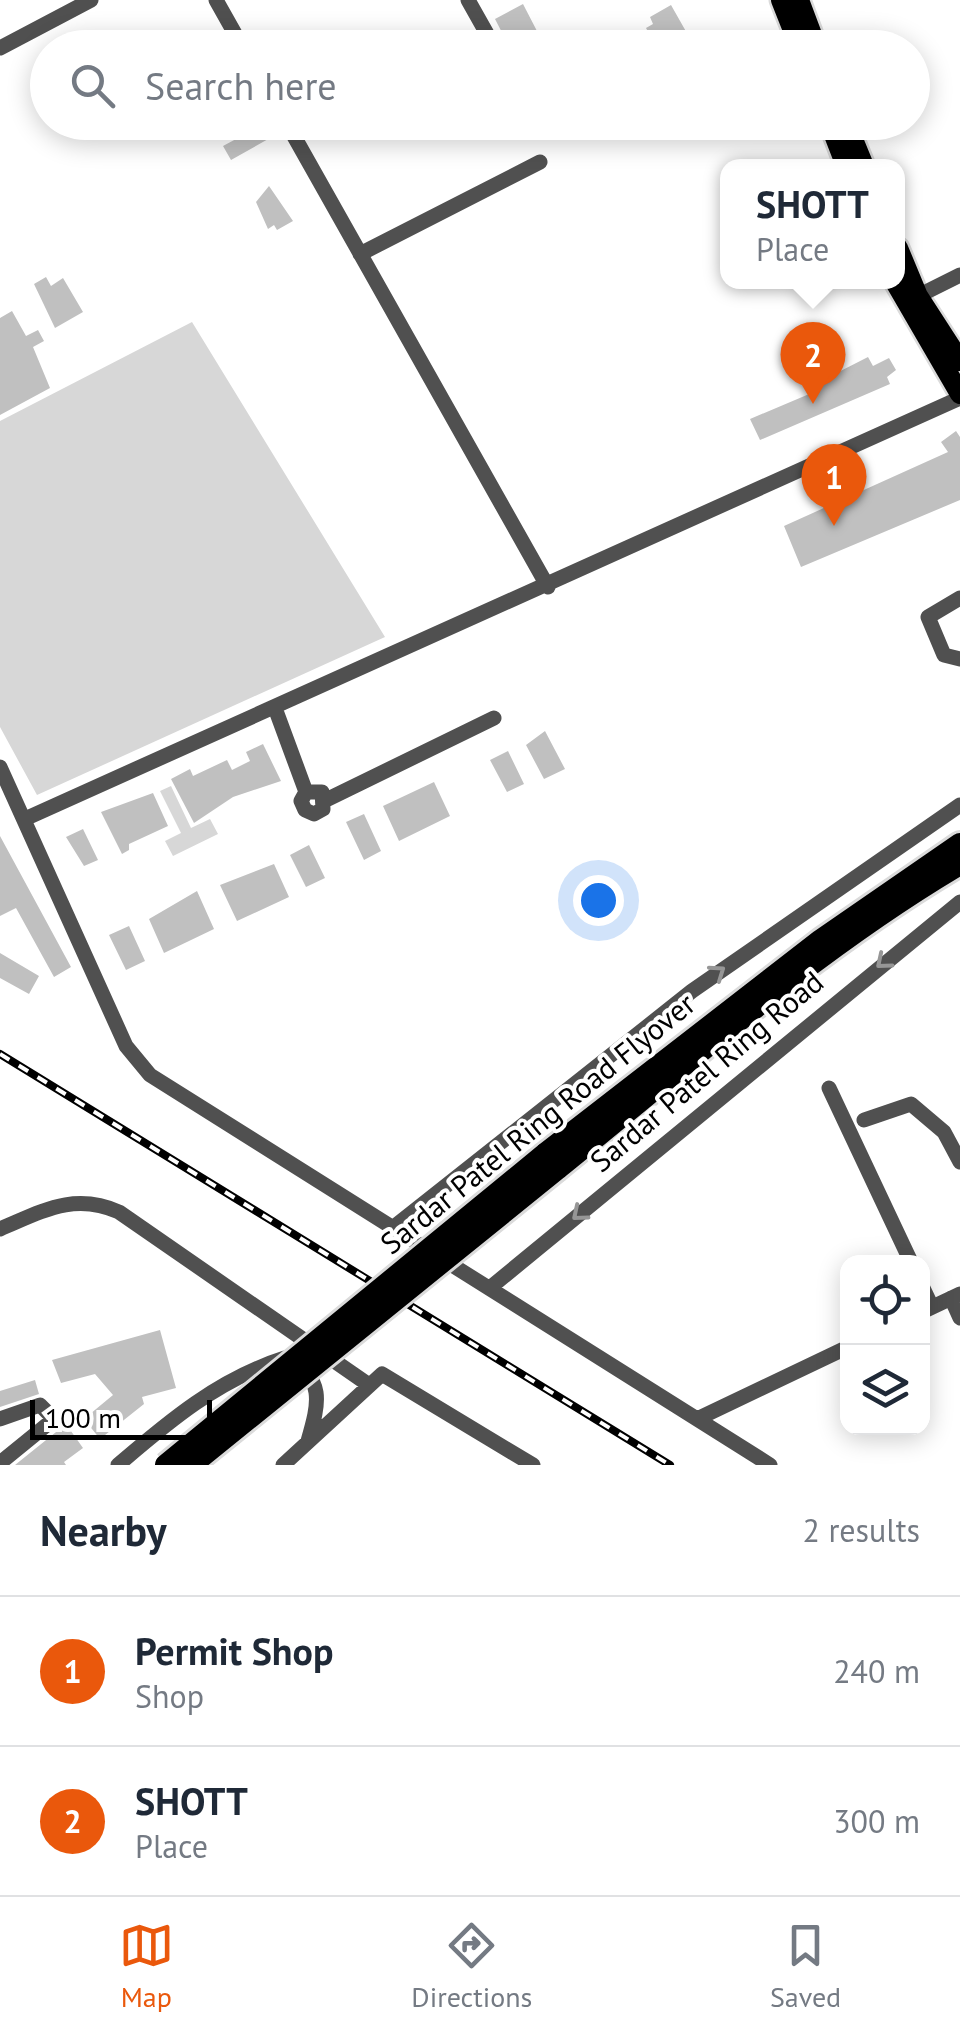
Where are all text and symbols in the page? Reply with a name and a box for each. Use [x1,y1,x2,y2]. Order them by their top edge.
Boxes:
search box [30,30,930,140]
icon: search [65,58,120,113]
text: Search here [145,61,337,110]
popup [720,159,905,289]
text: SHOTT [756,179,869,228]
text: Place [756,228,829,270]
pin: 2 [780,322,846,404]
pin: 1 [802,444,866,526]
your location [573,875,624,926]
one-way arrow [877,950,895,968]
street label: Sardar Patel Ring Road [581,962,831,1180]
one-way arrow [707,966,725,984]
street label: Sardar Patel Ring Road Flyover [372,984,702,1262]
one-way arrow [573,1202,591,1220]
map controls [840,1255,930,1435]
button: locate [840,1255,930,1345]
button: layers [840,1345,930,1435]
scale bar [30,1395,212,1440]
text: 100 m [45,1399,121,1436]
text: Nearby [40,1503,167,1558]
text: 2 results [802,1509,920,1551]
text: Permit Shop [135,1626,333,1675]
text: 1 [63,1650,82,1692]
text: 240 m [833,1650,920,1692]
text: Shop [135,1675,204,1717]
text: SHOTT [135,1776,248,1825]
text: 2 [63,1800,82,1842]
text: 300 m [833,1800,920,1842]
text: Place [135,1825,208,1867]
tab: Map [119,1918,174,2015]
tab: Directions [411,1918,532,2015]
tab: Saved [770,1918,841,2015]

